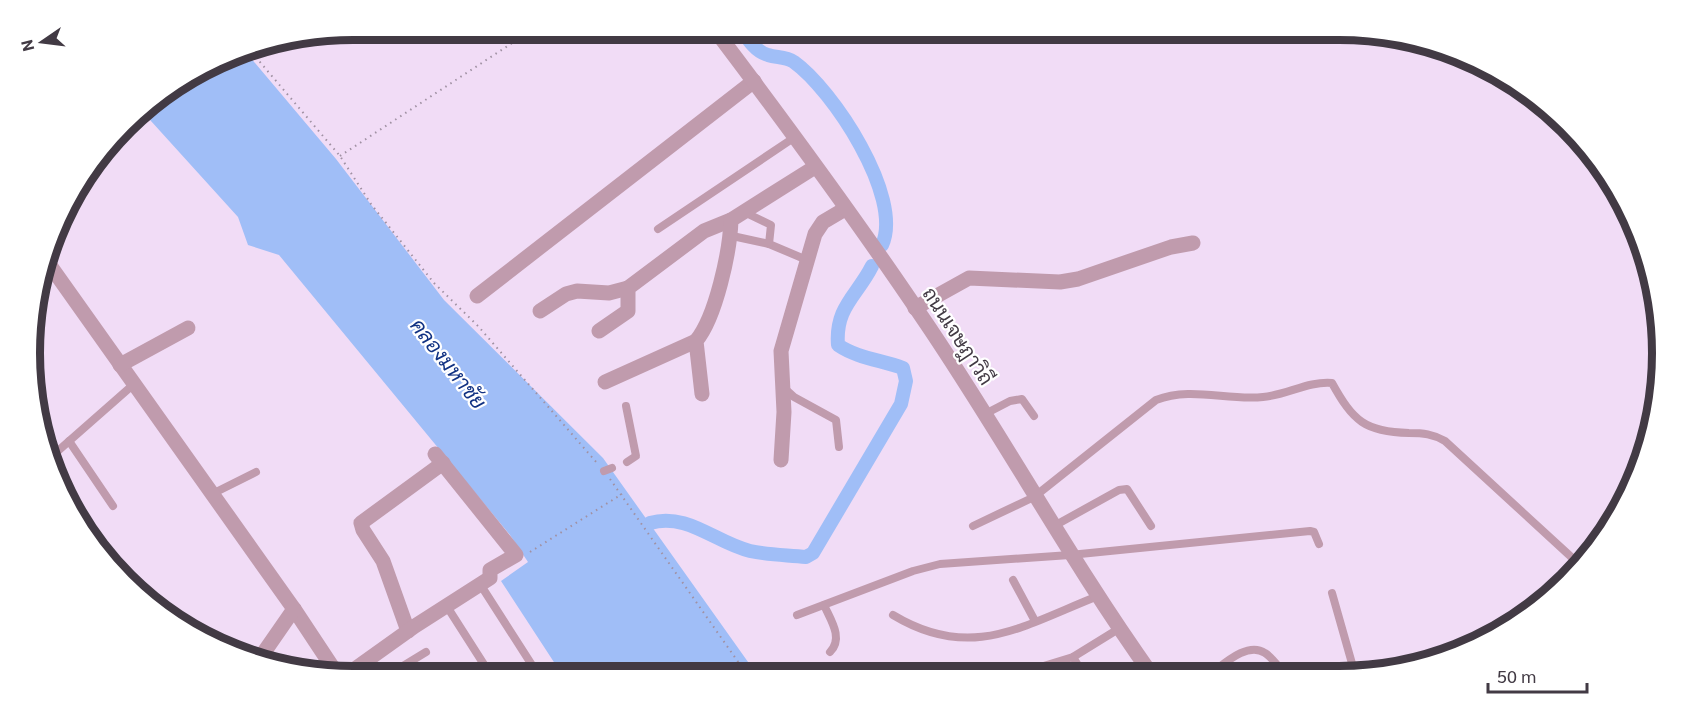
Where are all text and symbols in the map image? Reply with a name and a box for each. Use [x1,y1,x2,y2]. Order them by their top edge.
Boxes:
north arrow [12,12,72,72]
text: N [15,38,39,54]
street label: ถนนเจษฎาวิถี [916,282,1000,390]
water label: คลองมหาชัย [405,312,493,414]
scale bar [1488,656,1587,694]
text: 50 m [1497,664,1536,687]

